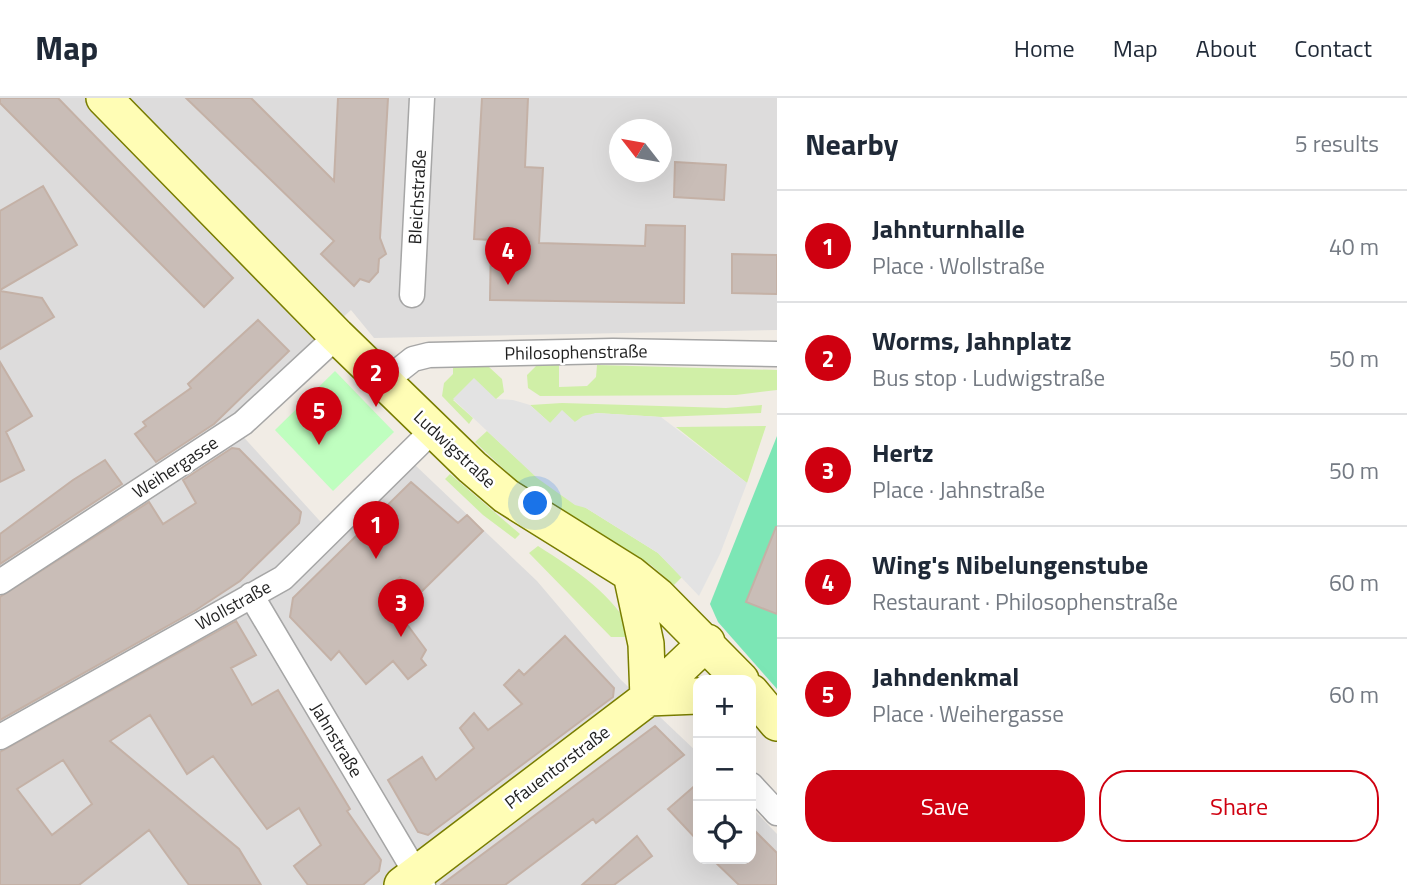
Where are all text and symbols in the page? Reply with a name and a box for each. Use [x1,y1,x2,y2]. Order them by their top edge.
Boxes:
text: Map [35,23,98,73]
text: Home [1014,30,1075,66]
text: Map [1113,30,1158,66]
text: About [1196,30,1256,66]
text: Contact [1294,30,1372,66]
north arrow [609,119,672,182]
text: Nearby [805,121,898,167]
text: 5 results [1295,126,1379,161]
street label: Bleichstraße [401,149,433,245]
text: Jahnturnhalle [872,209,1025,248]
pin: 4 [485,227,531,285]
text: 1 [822,229,834,264]
text: 40 m [1329,229,1379,264]
text: Place · Wollstraße [872,248,1045,283]
text: Worms, Jahnplatz [872,321,1071,360]
street label: Philosophenstraße [504,337,648,367]
text: 2 [822,341,834,376]
text: 50 m [1329,341,1379,376]
pin: 2 [353,349,399,407]
text: Bus stop · Ludwigstraße [872,360,1105,395]
pin: 5 [296,387,342,445]
street label: Ludwigstraße [408,404,502,494]
street label: Weihergasse [127,429,223,505]
text: Hertz [872,433,934,472]
text: 3 [822,453,834,488]
text: 50 m [1329,453,1379,488]
text: Place · Jahnstraße [872,472,1045,507]
your location [518,486,552,520]
pin: 1 [353,501,399,559]
text: Wing's Nibelungenstube [872,545,1148,584]
text: 4 [822,565,834,600]
text: 60 m [1329,565,1379,600]
street label: Wollstraße [190,573,276,637]
pin: 3 [378,579,424,637]
text: Restaurant · Philosophenstraße [872,584,1178,619]
text: Jahndenkmal [872,657,1019,696]
map controls [693,675,756,864]
button: + [693,675,756,738]
text: 5 [822,677,834,712]
text: 60 m [1329,677,1379,712]
text: Place · Weihergasse [872,696,1064,731]
street label: Jahnstraße [304,698,370,782]
street label: Pfauentorstraße [499,719,615,815]
button: − [693,738,756,801]
button: Save [805,770,1085,842]
button: Share [1099,770,1379,842]
button: locate [693,801,756,864]

